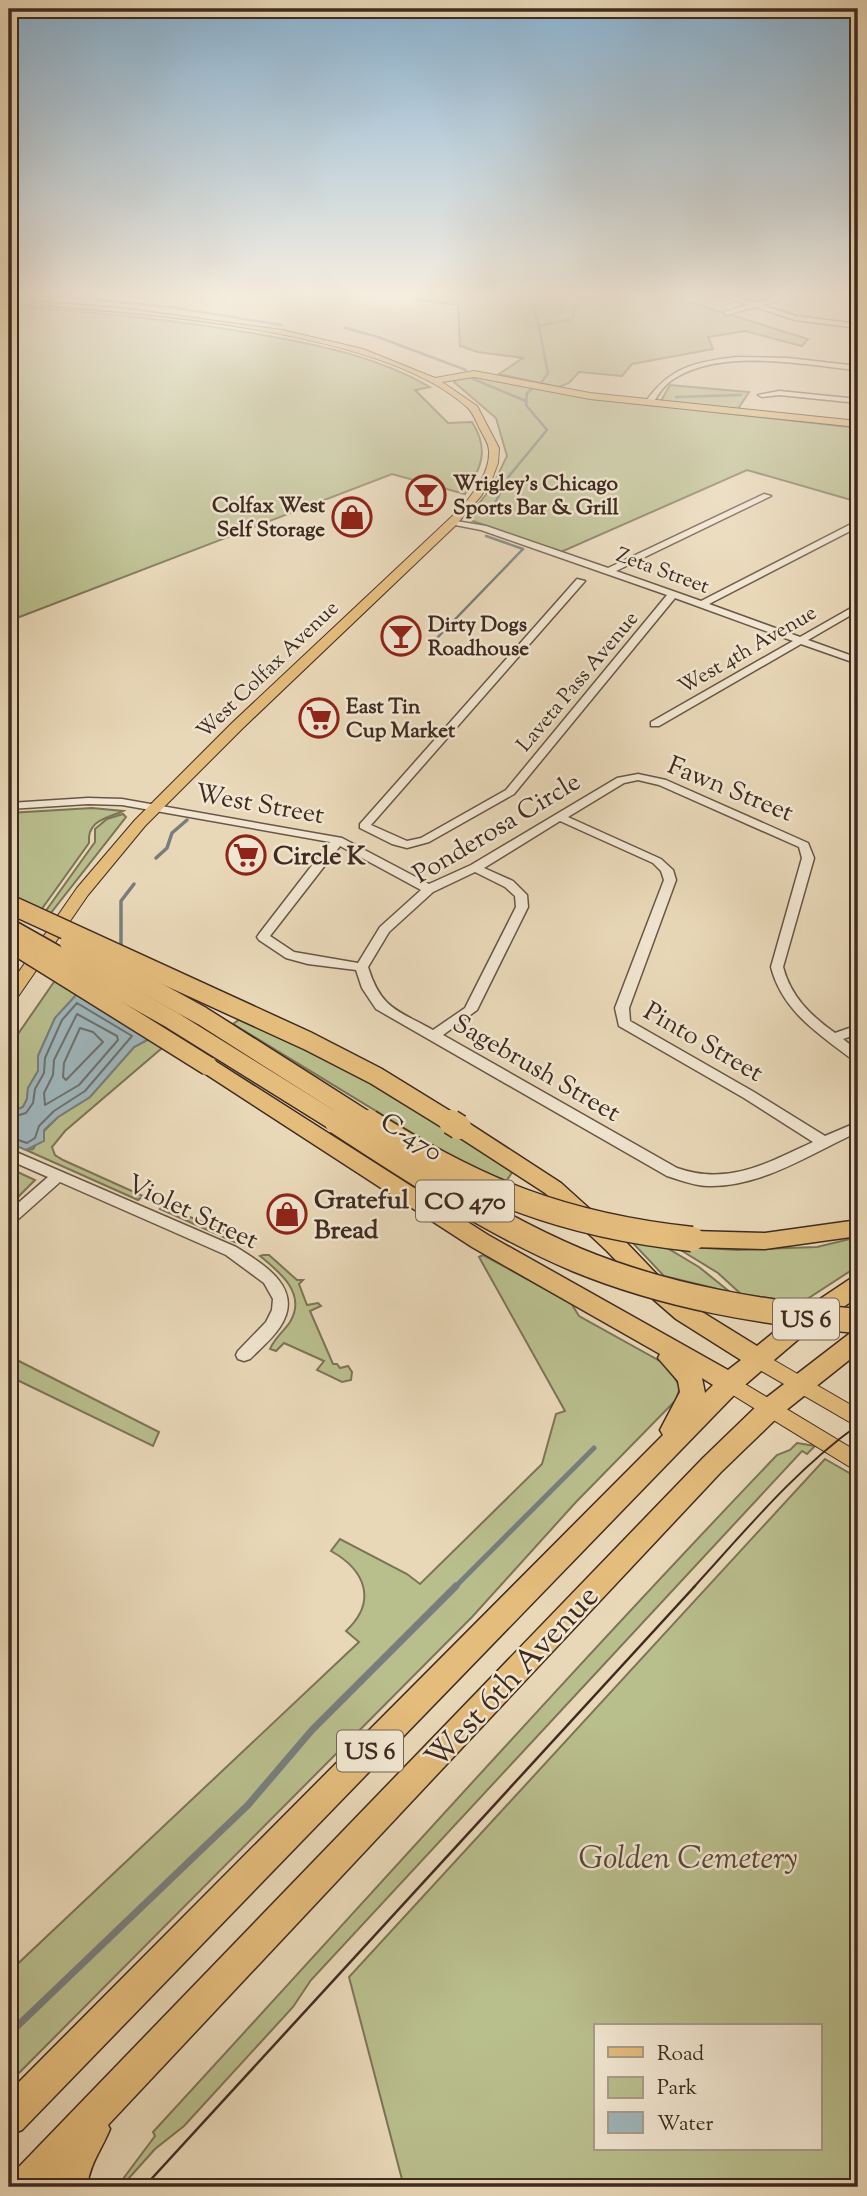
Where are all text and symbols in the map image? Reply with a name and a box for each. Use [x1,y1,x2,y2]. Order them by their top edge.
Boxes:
place label: Wrigley's Chicago Sports Bar & Grill [453,470,619,524]
bar icon: Wrigley's Chicago Sports Bar & Grill [405,474,447,516]
place label: Colfax West Self Storage [212,492,326,546]
shop icon: Colfax West Self Storage [331,496,373,538]
street label: Zeta Street [612,541,713,603]
street label: West Colfax Avenue [190,594,346,746]
street label: West 4th Avenue [673,599,823,703]
street label: Laveta Pass Avenue [511,605,647,759]
place label: Dirty Dogs Roadhouse [428,611,529,665]
bar icon: Dirty Dogs Roadhouse [380,615,422,657]
place label: East Tin Cup Market [346,693,456,747]
supermarket icon: East Tin Cup Market [298,697,340,739]
street label: Fawn Street [661,748,799,832]
street label: Ponderosa Circle [407,764,588,894]
street label: West Street [192,776,327,835]
supermarket icon: Circle K [225,834,267,876]
place label: Circle K [273,839,366,876]
street label: Pinto Street [636,994,769,1092]
street label: Sagebrush Street [445,1006,627,1132]
street label: C-470 [372,1105,449,1172]
street label: Violet Street [120,1167,264,1260]
road number: CO 470 [416,1181,514,1222]
place label: Grateful Bread [314,1183,410,1250]
shop icon: Grateful Bread [266,1193,308,1235]
road number: US 6 [773,1298,839,1339]
street label: West 6th Avenue [416,1576,611,1780]
road number: US 6 [337,1730,403,1772]
park label: Golden Cemetery [578,1837,798,1883]
legend [594,2024,822,2150]
text: Road [657,2040,704,2070]
text: Park [657,2074,698,2104]
text: Water [657,2110,714,2140]

